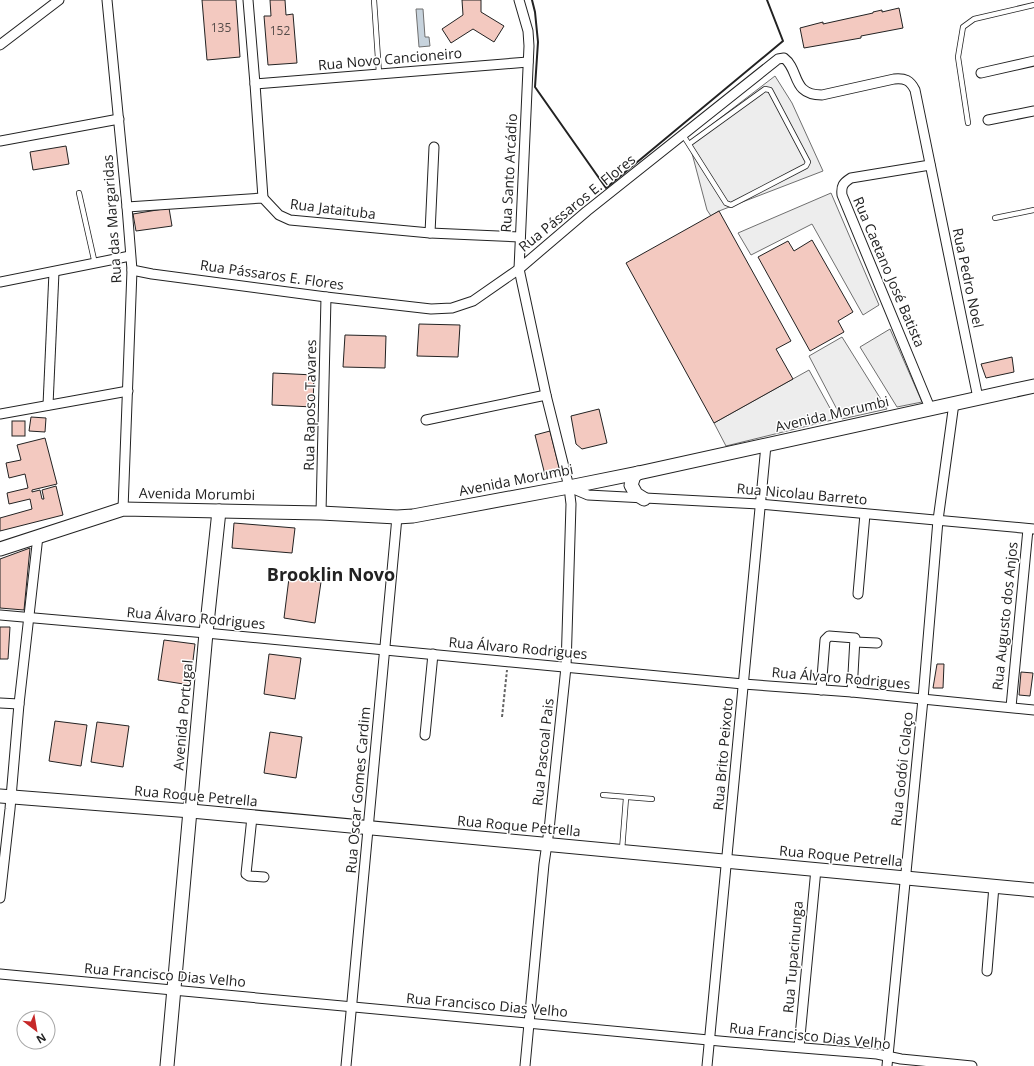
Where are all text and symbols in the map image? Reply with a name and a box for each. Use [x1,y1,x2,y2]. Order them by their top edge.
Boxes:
house number: 135 [211,19,231,36]
house number: 152 [270,22,290,39]
street label: Rua Novo Cancioneiro [317,43,463,74]
street label: Rua Santo Arcádio [496,113,521,233]
street label: Rua Pássaros E. Flores [514,149,639,256]
street label: Rua das Margaridas [98,154,125,284]
street label: Rua Jataituba [289,194,377,223]
street label: Rua Caetano José Batista [849,194,930,350]
street label: Rua Pedro Noel [949,226,988,330]
street label: Rua Pássaros E. Flores [199,255,345,294]
street label: Rua Raposo Tavares [299,339,320,471]
street label: Avenida Morumbi [773,391,891,436]
street label: Avenida Morumbi [457,459,575,500]
street label: Rua Nicolau Barreto [736,478,868,509]
street label: Avenida Morumbi [139,483,255,504]
street label: Rua Augusto dos Anjos [987,540,1022,691]
district label: Brooklin Novo [267,562,395,586]
street label: Rua Álvaro Rodrigues [126,602,267,633]
street label: Rua Álvaro Rodrigues [448,632,589,663]
street label: Avenida Portugal [168,659,197,771]
street label: Rua Álvaro Rodrigues [771,662,912,693]
street label: Rua Pascoal Pais [527,697,558,807]
street label: Rua Brito Peixoto [708,697,737,811]
street label: Rua Oscar Gomes Cardim [341,706,374,874]
street label: Rua Godói Colaço [886,711,917,827]
street label: Rua Roque Petrella [133,781,259,810]
street label: Rua Roque Petrella [456,811,582,840]
street label: Rua Roque Petrella [778,841,904,870]
street label: Rua Tupacinunga [778,900,807,1014]
street label: Rua Francisco Dias Velho [83,958,247,991]
street label: Rua Francisco Dias Velho [405,988,569,1021]
north arrow [16,1010,56,1050]
street label: Rua Francisco Dias Velho [728,1018,892,1053]
text: N [34,1030,49,1048]

